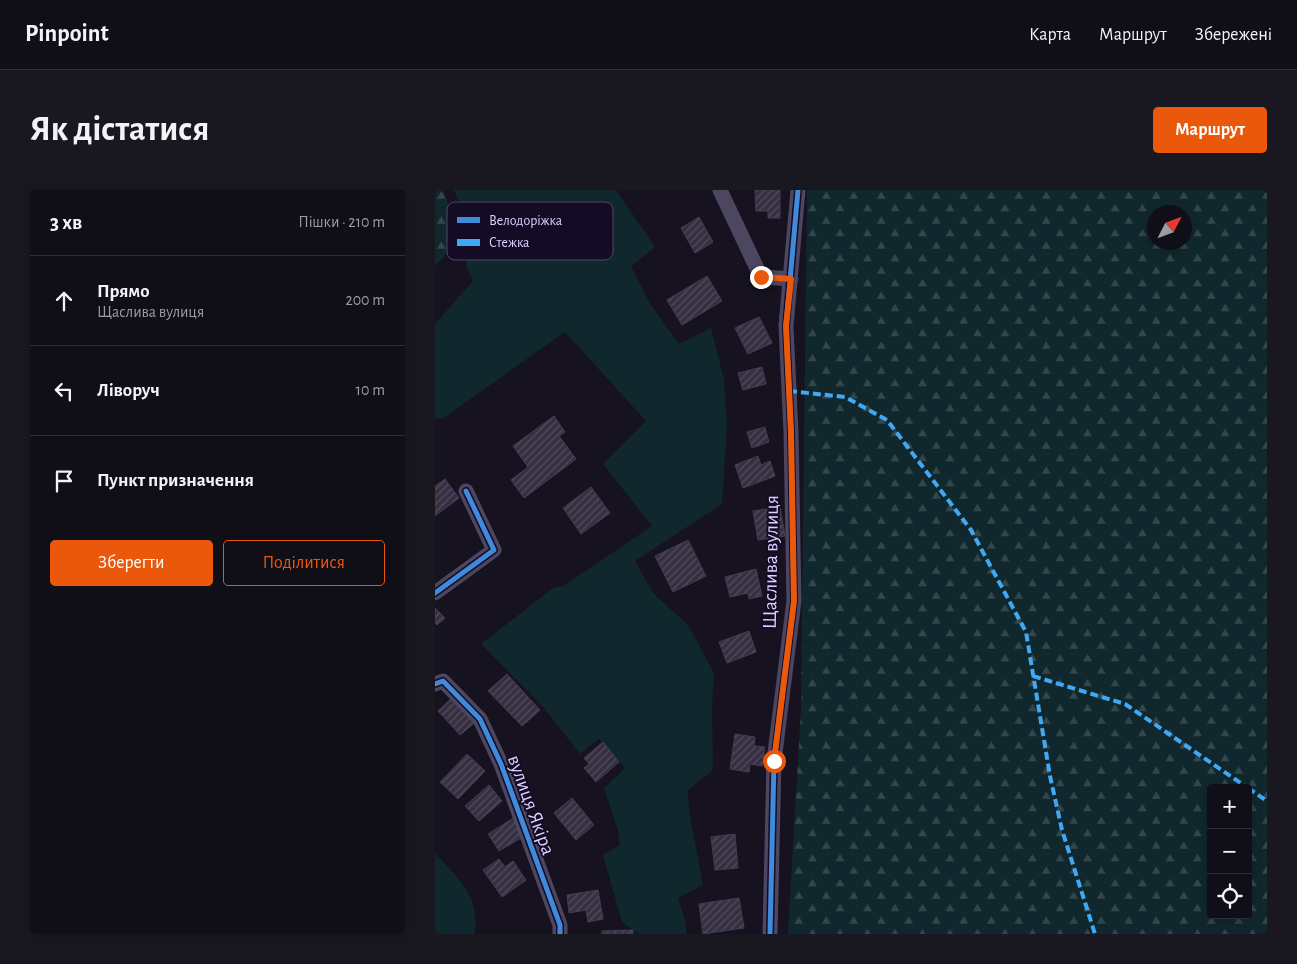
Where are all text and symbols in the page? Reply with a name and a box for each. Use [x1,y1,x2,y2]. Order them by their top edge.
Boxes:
text: Pinpoint [25,22,109,46]
text: Карта [1029,26,1071,44]
text: Маршрут [1099,26,1167,44]
text: Збережені [1195,26,1272,44]
button: Маршрут [1153,107,1267,153]
text: Як дістатися [30,112,209,147]
legend [447,202,613,260]
north arrow [1147,205,1192,250]
text: 3 хв [50,212,82,233]
text: Пішки · 210 m [298,214,385,230]
text: Велодоріжка [489,214,563,228]
text: Стежка [489,236,530,250]
route end [750,266,773,289]
text: Прямо [97,282,150,301]
icon: ahead [50,287,78,315]
text: 200 m [345,292,385,308]
text: Щаслива вулиця [97,304,204,320]
icon: left [50,377,78,405]
text: Ліворуч [97,381,160,400]
text: 10 m [356,382,385,398]
icon: arrive [50,467,78,495]
text: Пункт призначення [97,471,254,490]
street label: Щаслива вулиця [760,495,782,629]
button: Зберегти [50,540,213,586]
button: Поділитися [223,540,385,586]
route start [763,750,786,773]
street label: вулиця Якіра [504,752,558,858]
map controls [1207,784,1252,919]
button: + [1207,784,1252,829]
button: − [1207,829,1252,874]
button: locate [1207,874,1252,919]

